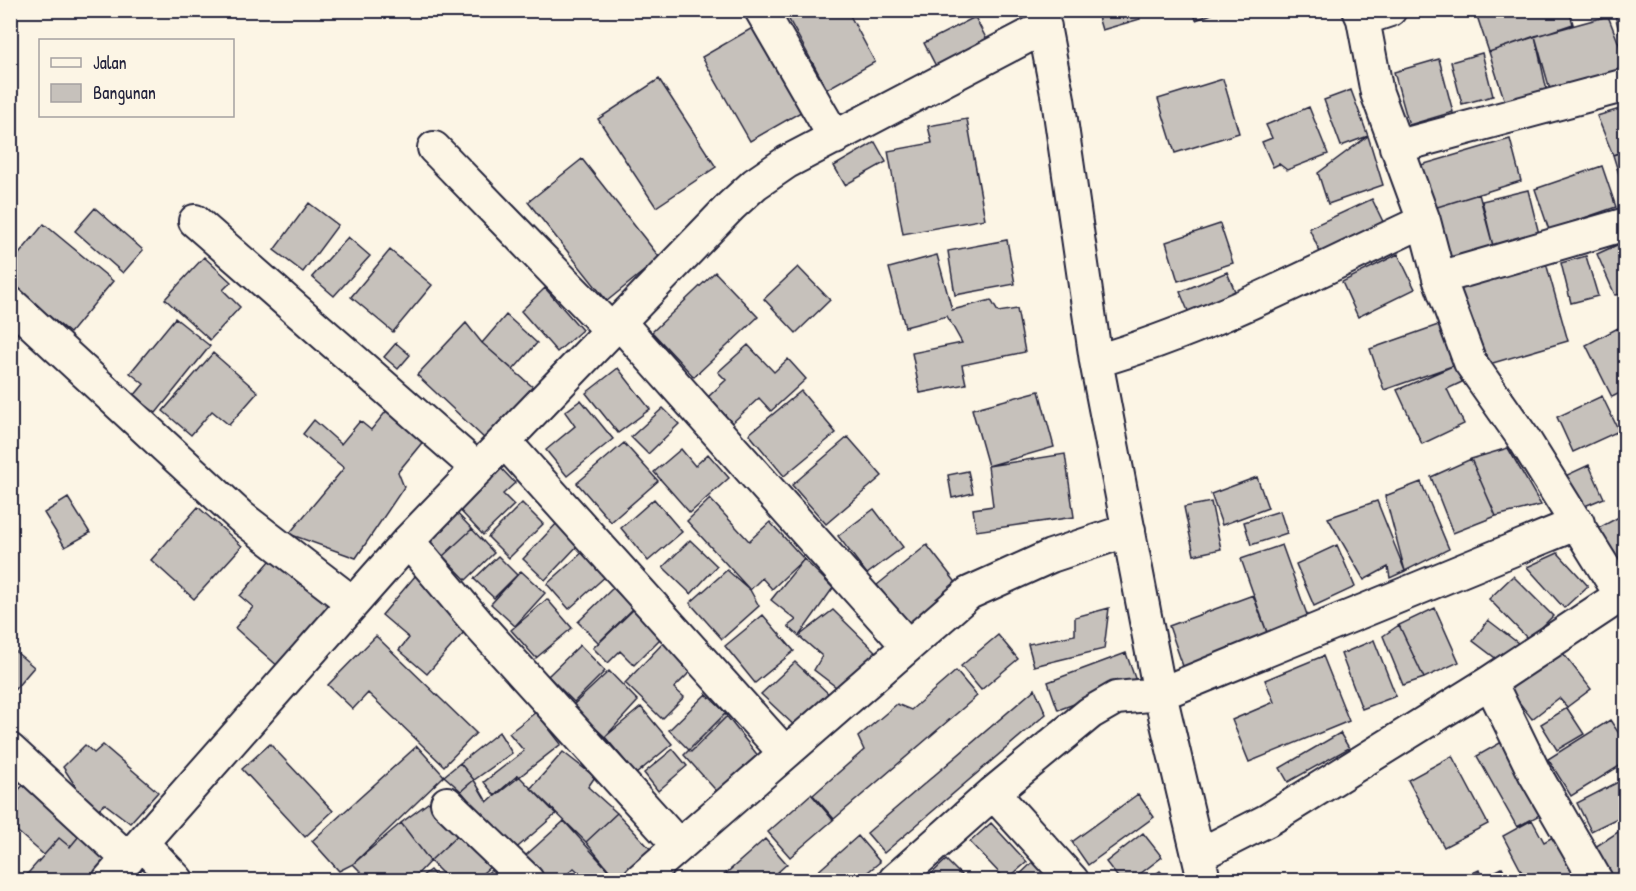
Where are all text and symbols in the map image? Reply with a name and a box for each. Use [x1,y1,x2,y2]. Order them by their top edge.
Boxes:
legend [39,39,234,117]
text: Jalan [93,50,127,75]
text: Bangunan [93,80,156,105]

